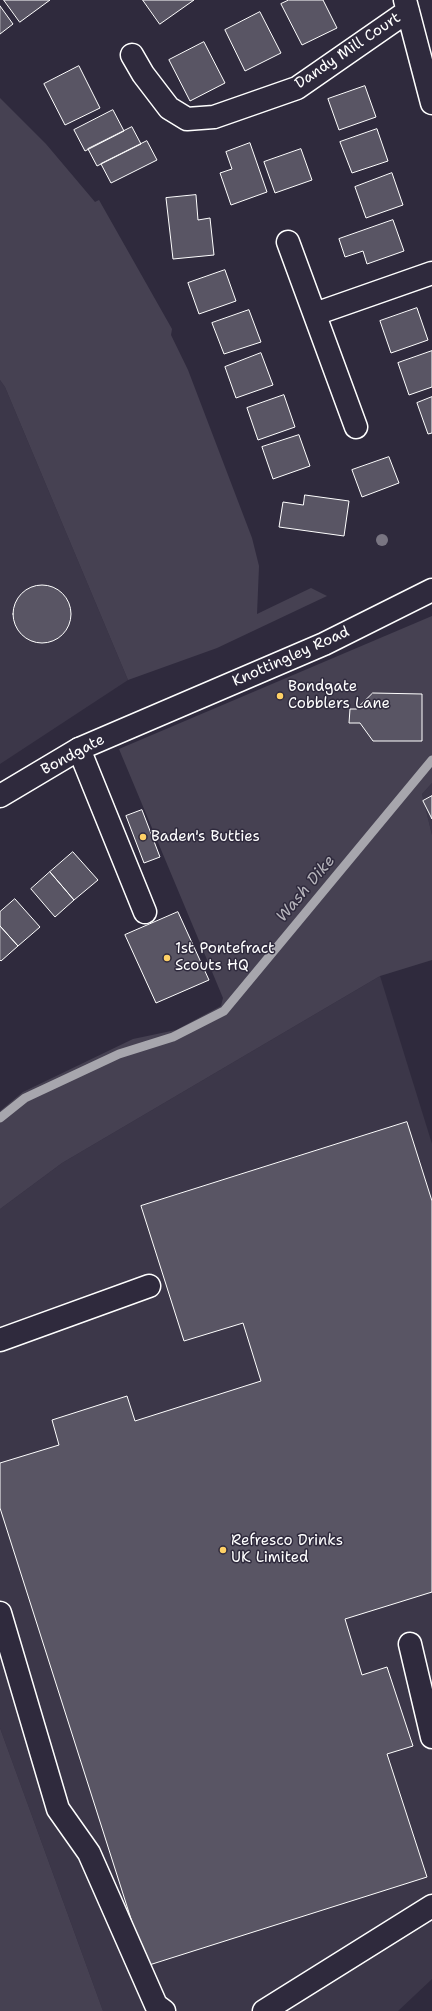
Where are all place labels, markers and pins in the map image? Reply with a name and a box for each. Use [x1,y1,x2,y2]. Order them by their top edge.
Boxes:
place label: Bondgate Cobblers Lane [288,678,390,713]
marker: Bondgate Cobblers Lane [275,691,285,701]
place label: Baden's Butties [151,828,260,846]
marker: Baden's Butties [138,832,148,842]
place label: 1st Pontefract Scouts HQ [175,940,275,975]
marker: 1st Pontefract Scouts HQ [162,953,172,963]
place label: Refresco Drinks UK Limited [231,1532,343,1567]
marker: Refresco Drinks UK Limited [218,1545,228,1555]

